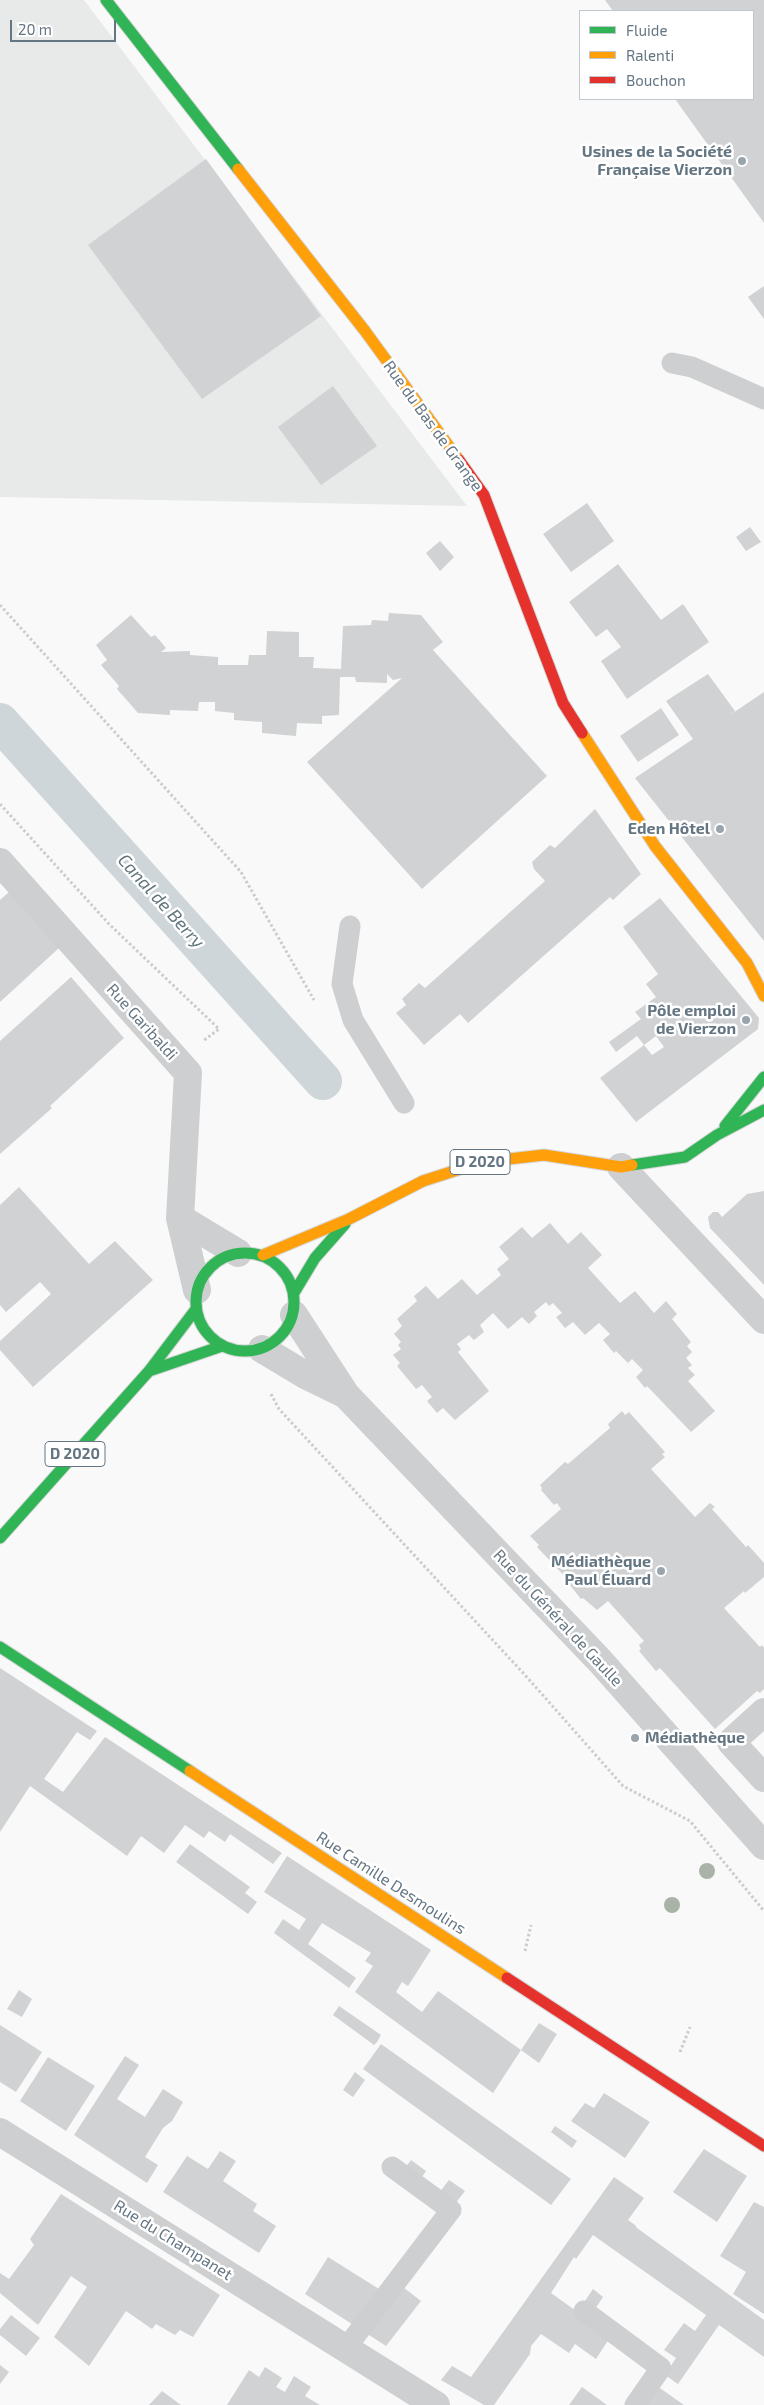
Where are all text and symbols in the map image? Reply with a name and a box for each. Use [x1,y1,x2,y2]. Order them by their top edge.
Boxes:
scale bar [12,10,119,42]
legend [579,10,754,100]
text: 20 m [18,20,52,38]
text: Fluide [626,21,667,39]
text: Ralenti [626,46,674,64]
text: Bouchon [626,71,686,89]
place label: Usines de la Société Française Vierzon [582,142,732,180]
marker: Usines de la Société Française Vierzon [736,155,748,167]
street label: Rue du Bas de Grange [379,357,487,495]
place label: Eden Hôtel [628,819,710,839]
marker: Eden Hôtel [714,823,726,835]
water label: Canal de Berry [113,849,209,953]
street label: Rue Garibaldi [103,980,181,1064]
place label: Pôle emploi de Vierzon [647,1001,736,1039]
marker: Pôle emploi de Vierzon [740,1014,752,1026]
road number: D 2020 [450,1150,510,1174]
road number: D 2020 [45,1442,105,1466]
street label: Rue du Général de Gaulle [489,1545,627,1691]
place label: Médiathèque Paul Éluard [551,1552,651,1590]
marker: Médiathèque Paul Éluard [655,1565,667,1577]
place label: Médiathèque [645,1728,745,1748]
marker: Médiathèque [629,1732,641,1744]
street label: Rue Camille Desmoulins [313,1827,469,1939]
street label: Rue du Champanet [110,2196,236,2284]

